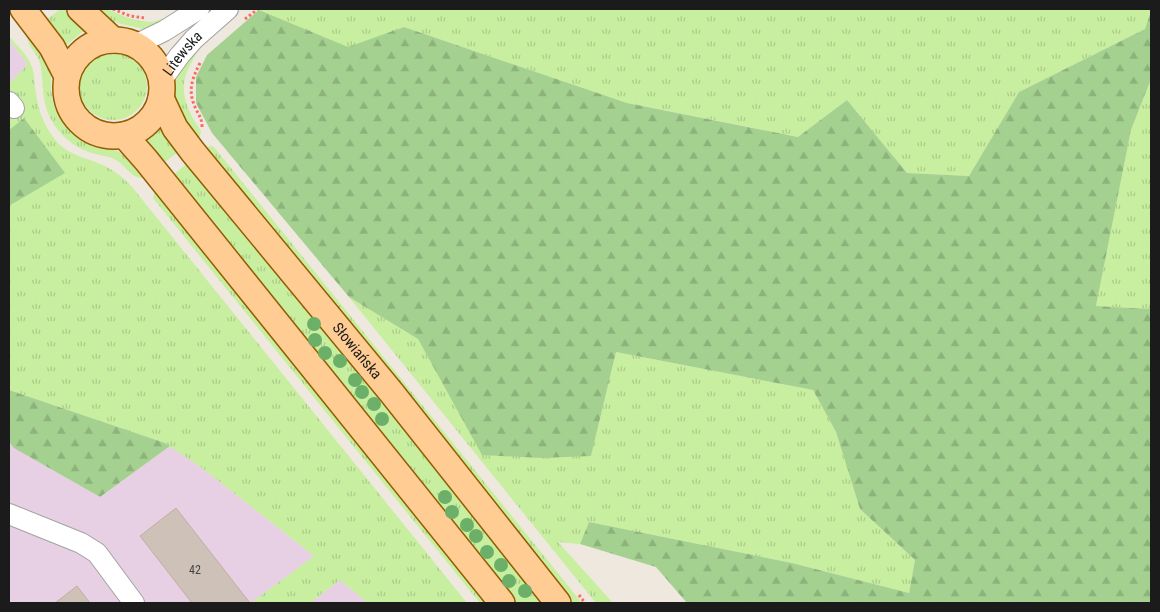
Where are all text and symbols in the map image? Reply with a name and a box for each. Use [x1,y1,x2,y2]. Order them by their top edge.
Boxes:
street label: Litewska [159,27,206,79]
street label: Słowiańska [329,319,386,383]
house number: 42 [189,563,201,577]

